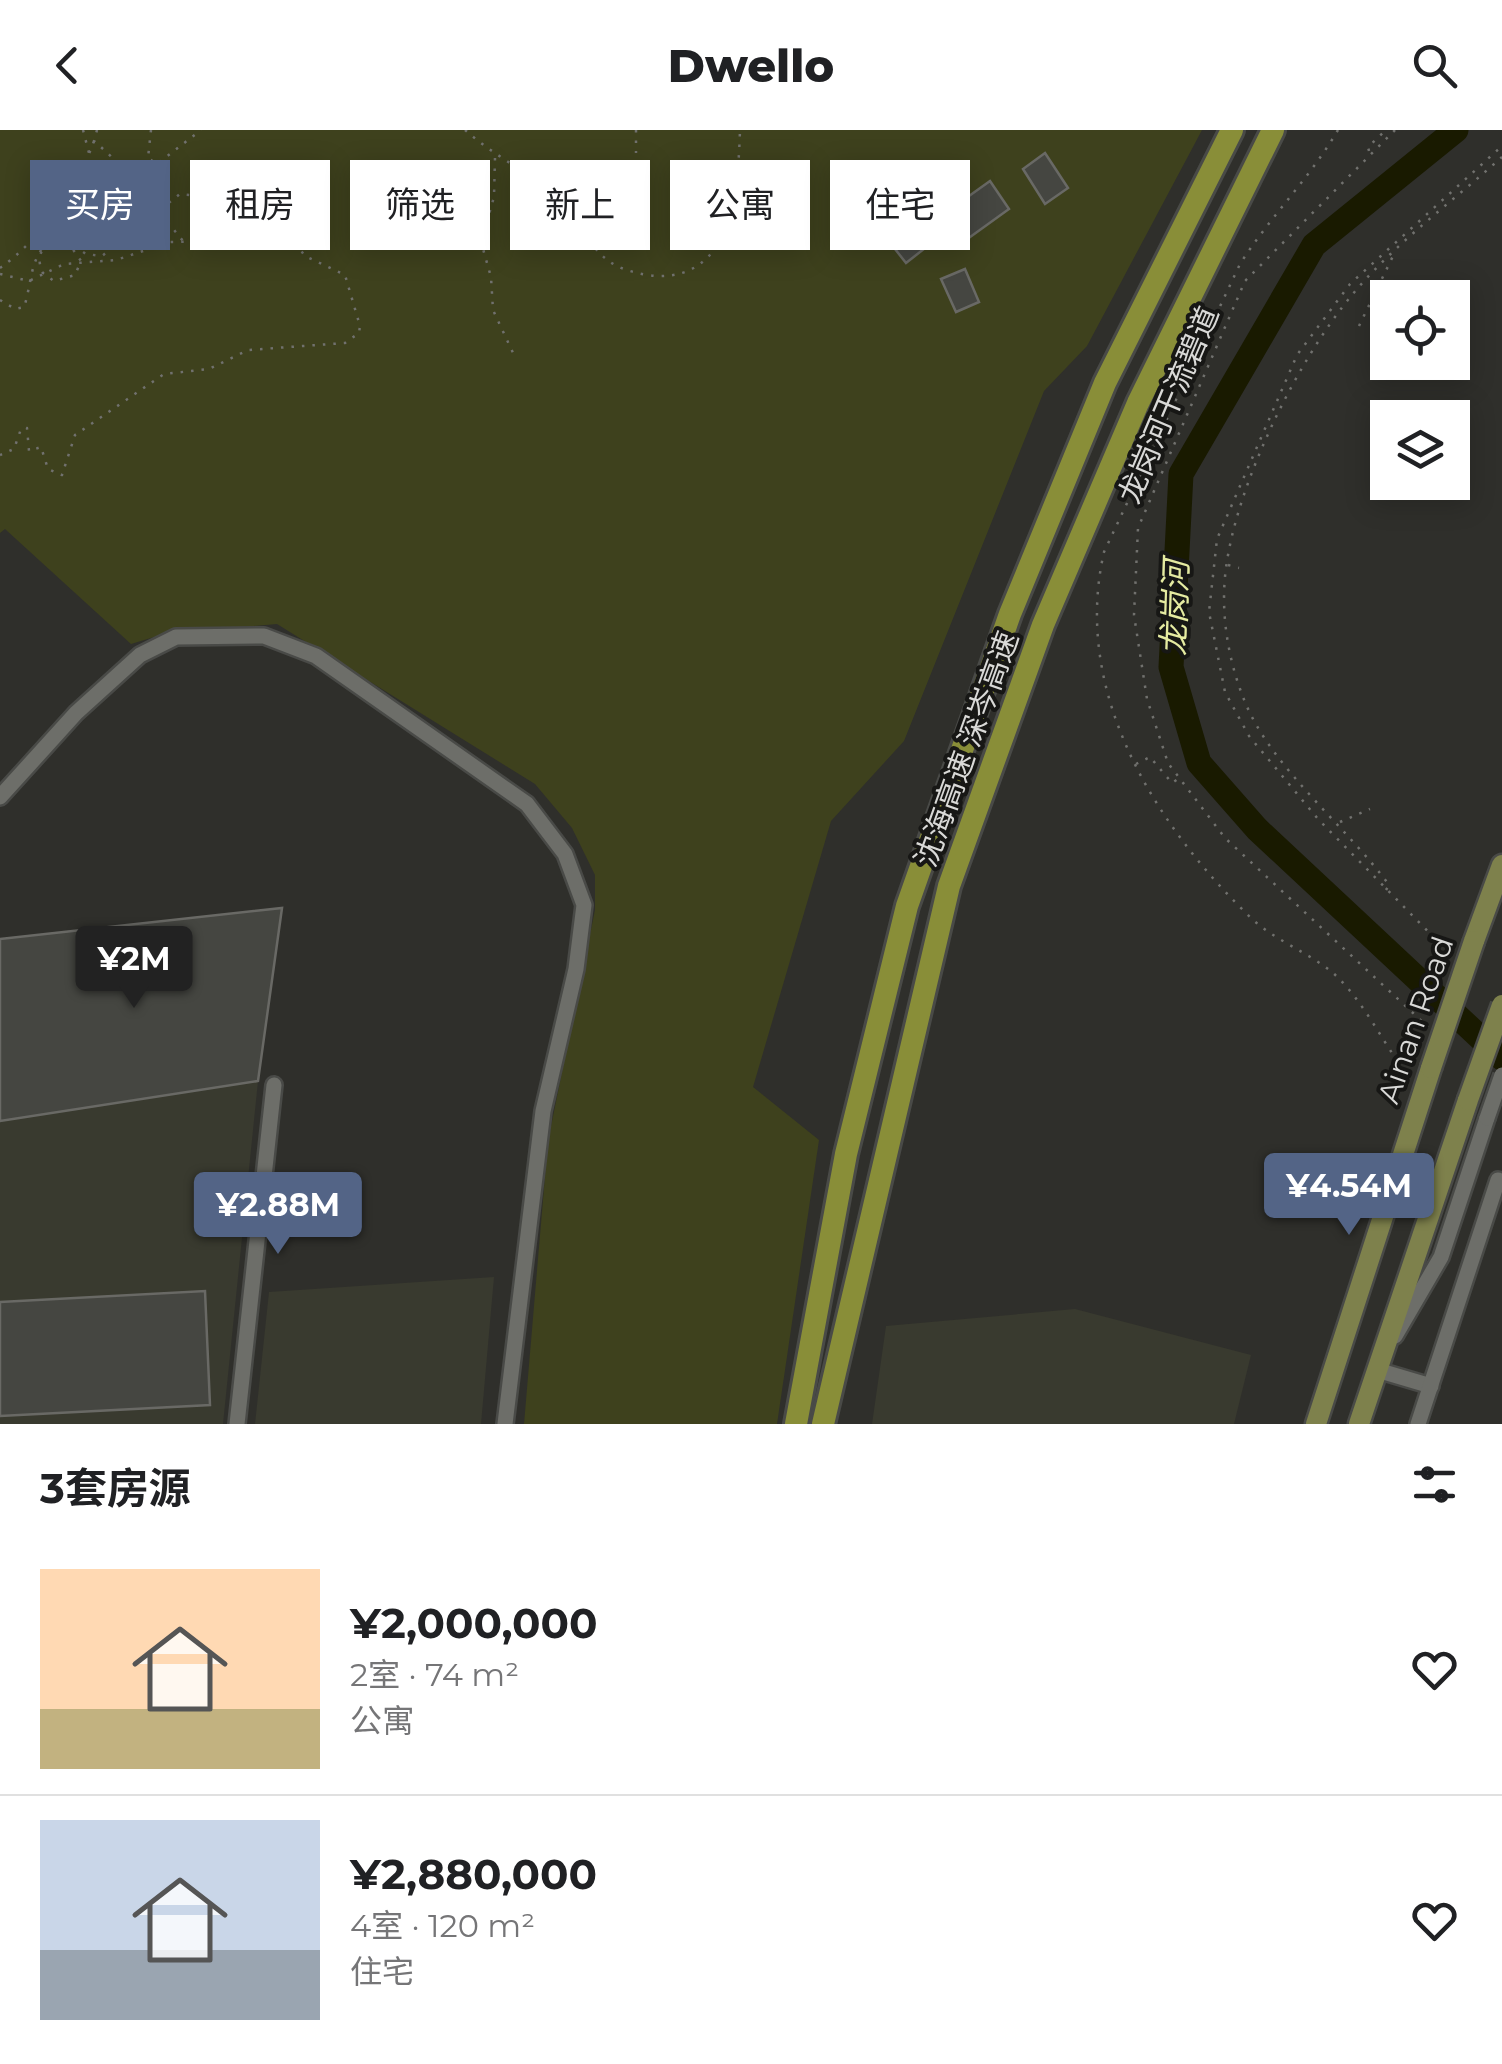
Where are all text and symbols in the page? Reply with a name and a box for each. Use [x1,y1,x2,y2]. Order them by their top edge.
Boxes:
icon: back [40,38,95,93]
text: Dwello [668,38,834,93]
icon: search [1407,38,1462,93]
chip: 买房 [30,160,170,250]
chip: 租房 [190,160,330,250]
chip: 筛选 [350,160,490,250]
chip: 新上 [510,160,650,250]
chip: 公寓 [670,160,810,250]
chip: 住宅 [830,160,970,250]
map controls [1370,280,1470,500]
button: locate [1370,280,1470,380]
street label: 龙岗河干流碧道 [1110,301,1227,509]
button: layers [1370,400,1470,500]
water label: 龙岗河 [1153,553,1196,657]
street label: 沈海高速 深岑高速 [907,626,1026,872]
pin: ¥2M [86,926,182,1011]
street label: Ainan Road [1370,931,1461,1108]
text: ¥2M [98,939,171,978]
pin: ¥4.54M [1268,1153,1430,1238]
text: ¥4.54M [1286,1166,1412,1205]
pin: ¥2.88M [197,1172,359,1257]
text: ¥2.88M [216,1185,340,1224]
icon: filters [1407,1457,1462,1512]
text: 3套房源 [40,1462,191,1514]
text: ¥2,000,000 [350,1597,598,1649]
icon: home [120,1609,240,1729]
icon: heart [1407,1642,1462,1697]
text: 2室 · 74 m² [350,1655,519,1694]
text: 公寓 [350,1701,414,1740]
text: ¥2,880,000 [350,1848,597,1900]
icon: home [120,1860,240,1980]
icon: heart [1407,1893,1462,1948]
text: 4室 · 120 m² [350,1906,535,1945]
text: 住宅 [350,1952,414,1991]

